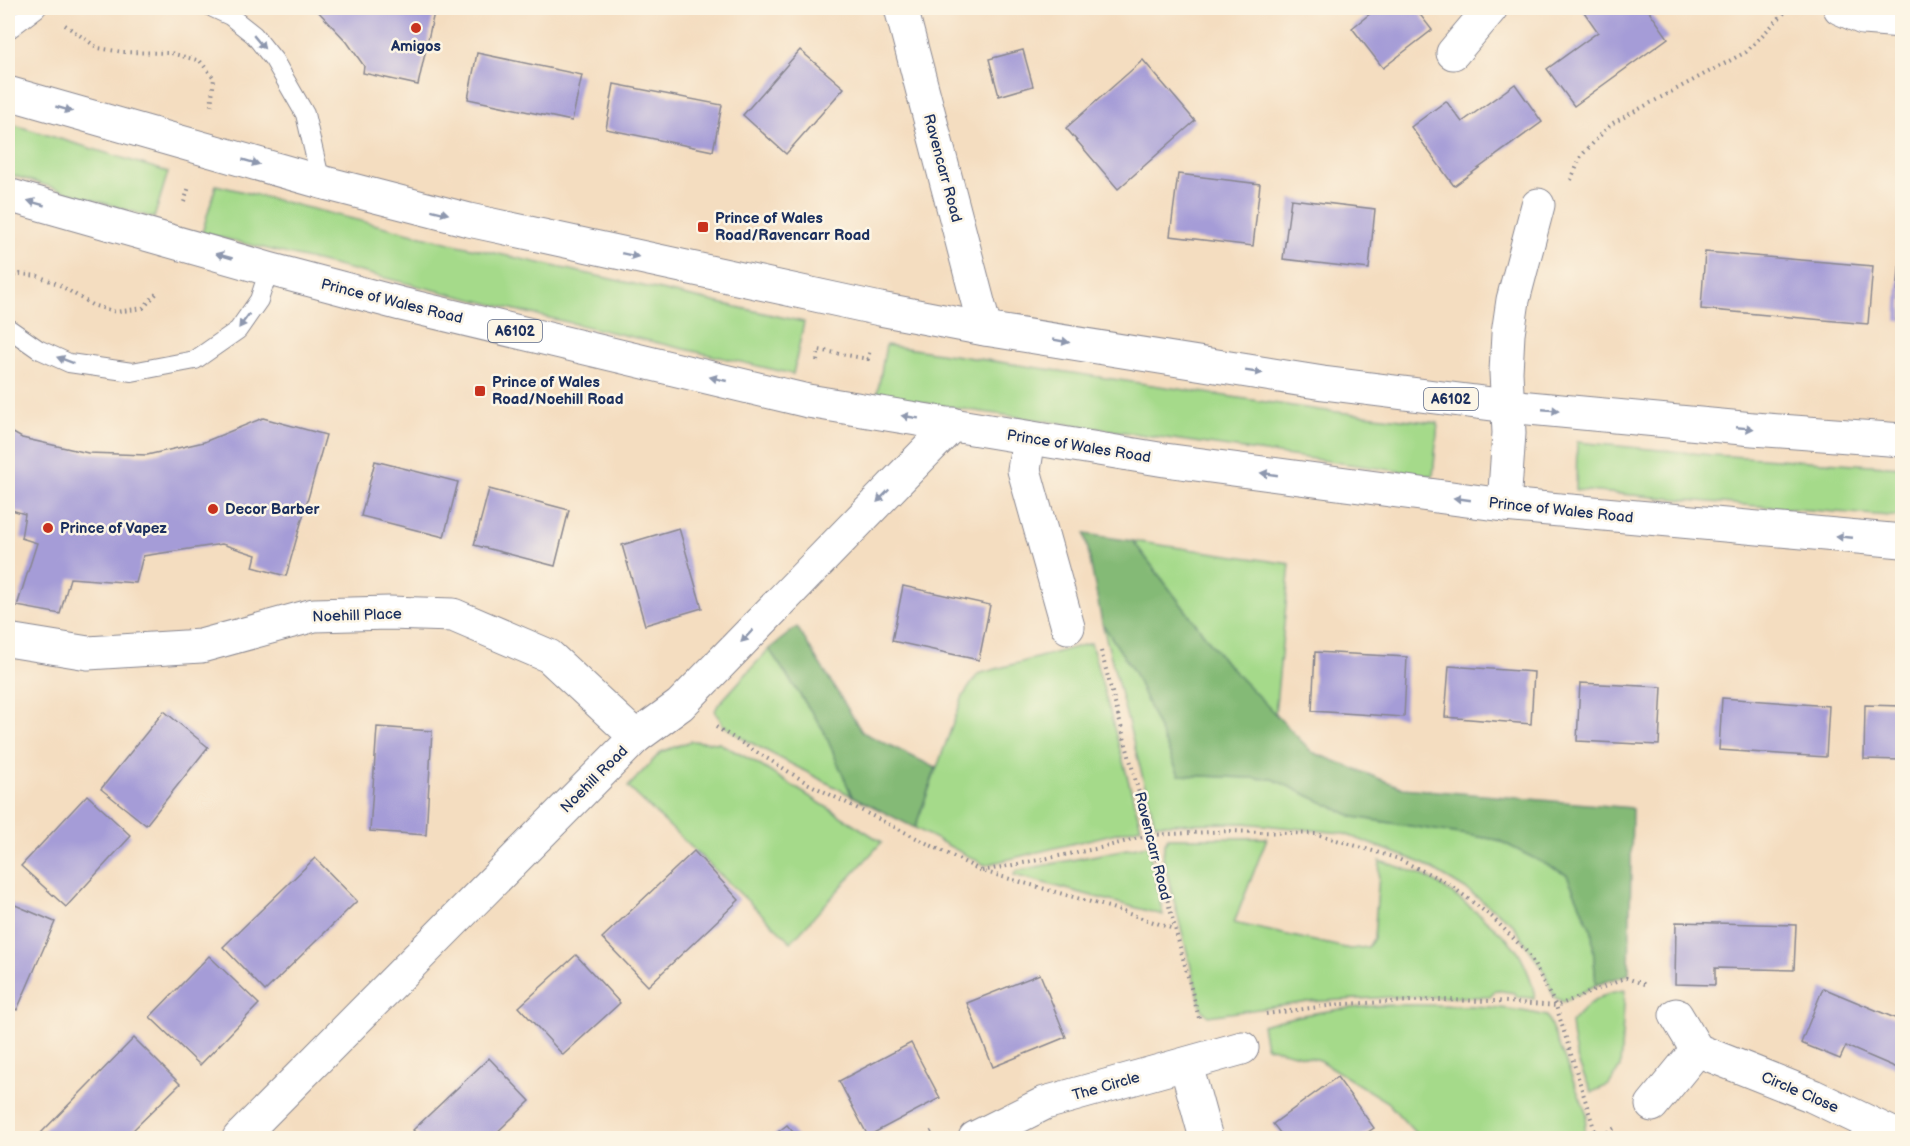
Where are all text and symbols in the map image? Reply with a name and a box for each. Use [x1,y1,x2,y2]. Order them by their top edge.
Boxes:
marker: Amigos [409,21,423,35]
one-way arrow [253,34,266,50]
place label: Amigos [390,37,441,56]
one-way arrow [55,105,73,114]
street label: Ravencarr Road [919,112,966,224]
one-way arrow [242,158,260,168]
one-way arrow [27,198,45,207]
one-way arrow [431,208,449,218]
place label: Prince of Wales Road/Ravencarr Road [715,209,870,245]
marker: Prince of Wales Road/Ravencarr Road [696,220,710,234]
one-way arrow [621,250,639,260]
one-way arrow [214,251,233,261]
street label: Prince of Wales Road [319,275,465,328]
one-way arrow [238,313,250,329]
road number: A6102 [488,320,542,342]
one-way arrow [1052,337,1071,346]
one-way arrow [56,354,74,364]
one-way arrow [1244,368,1263,377]
place label: Prince of Wales Road/Noehill Road [492,373,623,409]
one-way arrow [709,374,728,384]
marker: Prince of Wales Road/Noehill Road [473,384,487,398]
road number: A6102 [1424,388,1478,410]
one-way arrow [1542,406,1561,415]
one-way arrow [900,413,919,422]
one-way arrow [1736,423,1755,433]
street label: Prince of Wales Road [1006,426,1152,467]
one-way arrow [1259,469,1278,478]
one-way arrow [876,489,890,503]
street label: Prince of Wales Road [1488,493,1634,528]
one-way arrow [1452,495,1471,504]
place label: Decor Barber [225,500,320,519]
marker: Decor Barber [206,502,220,516]
place label: Prince of Vapez [60,519,167,538]
marker: Prince of Vapez [41,521,55,535]
one-way arrow [1835,532,1854,542]
street label: Noehill Place [312,604,402,627]
one-way arrow [740,629,754,643]
street label: Noehill Road [557,742,632,817]
street label: Ravencarr Road [1130,790,1175,902]
street label: The Circle [1070,1068,1142,1105]
street label: Circle Close [1758,1068,1841,1117]

